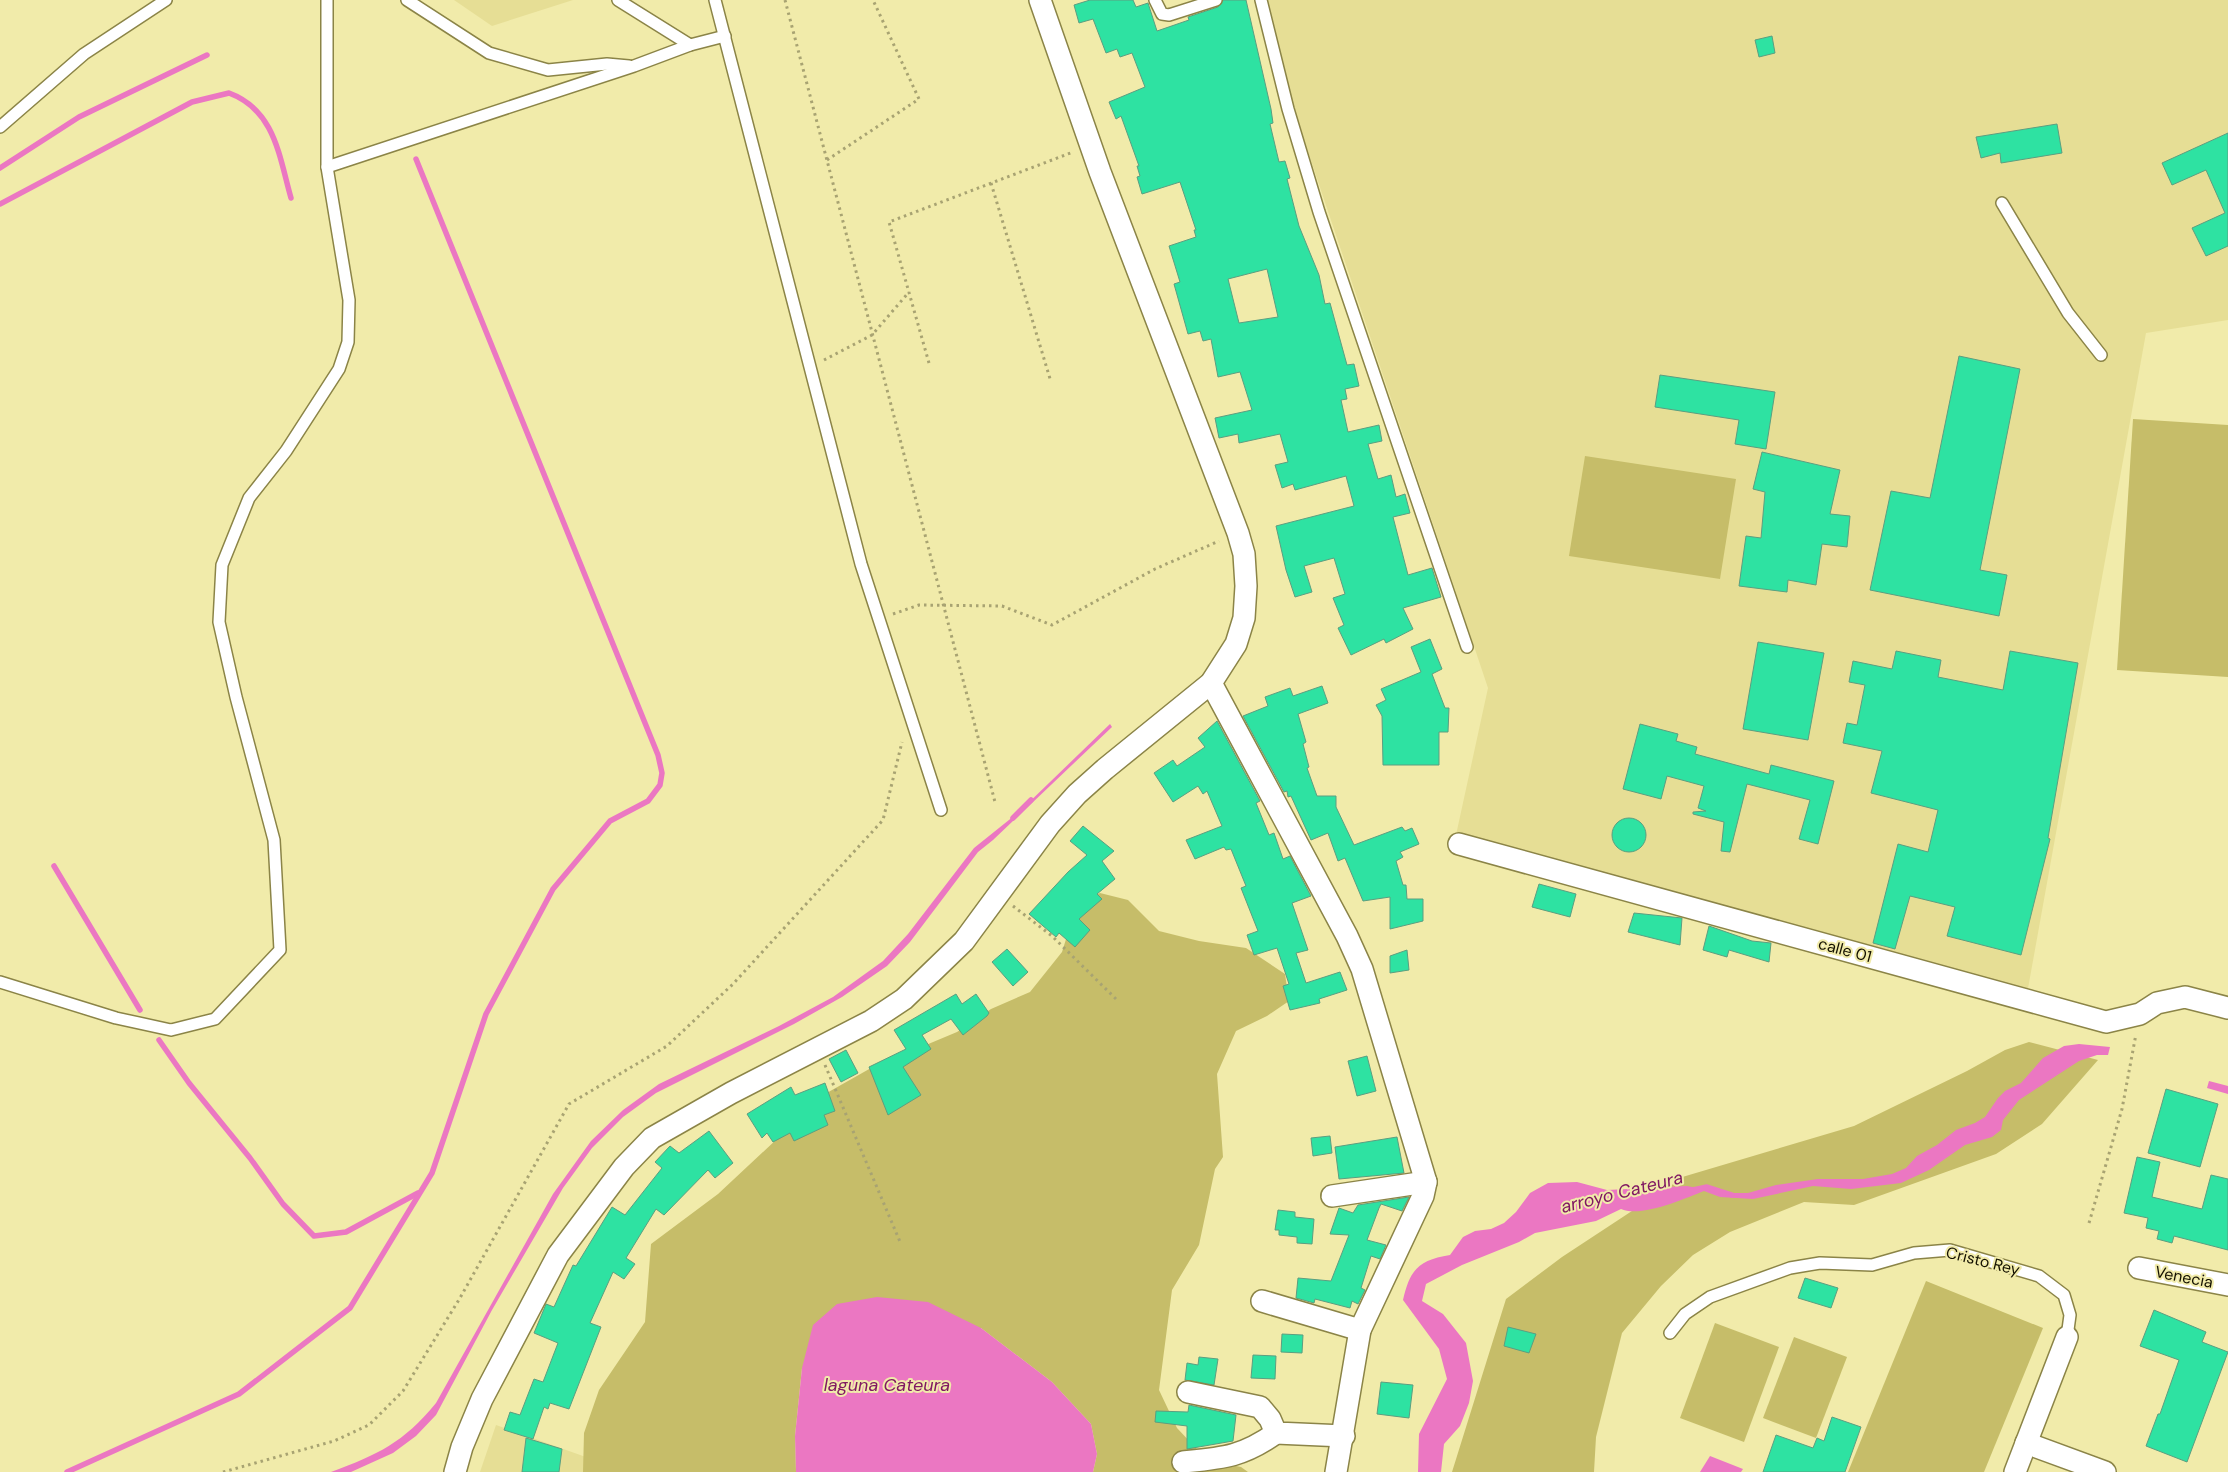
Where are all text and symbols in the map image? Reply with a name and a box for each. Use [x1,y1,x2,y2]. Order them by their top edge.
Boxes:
street label: calle 01 [1816,933,1874,967]
water label: arroyo Cateura [1558,1165,1686,1219]
street label: Cristo Rey [1944,1242,2022,1280]
street label: Venecia [2153,1261,2215,1293]
water label: laguna Cateura [824,1373,950,1397]

